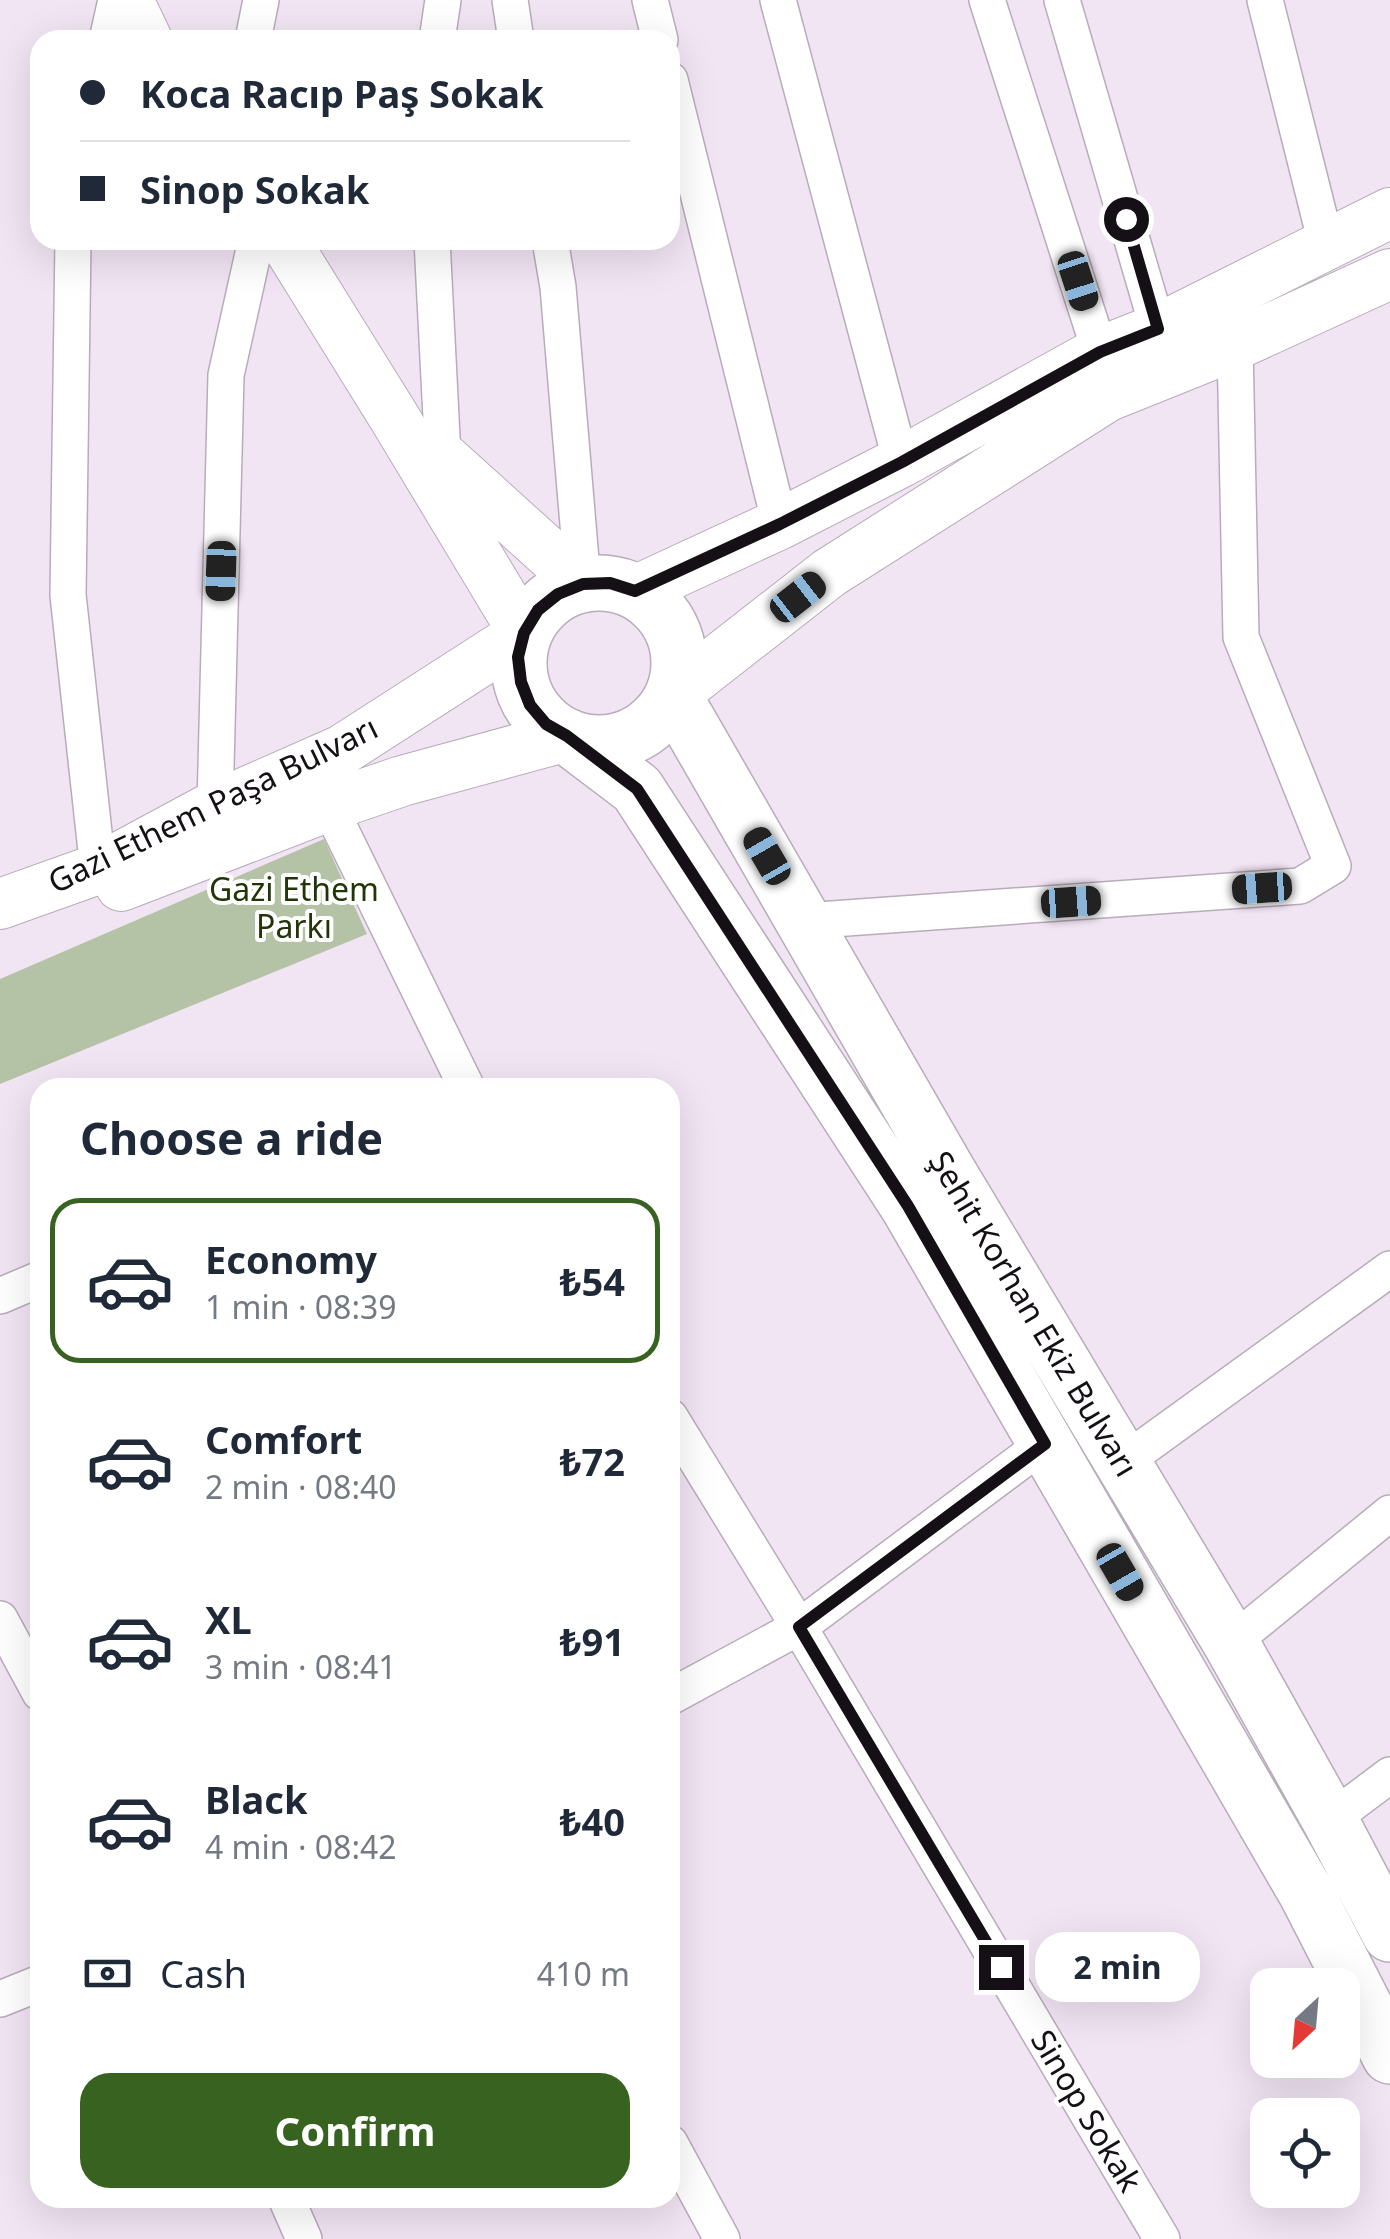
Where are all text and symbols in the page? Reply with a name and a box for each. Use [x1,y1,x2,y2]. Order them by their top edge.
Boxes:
text: Koca Racıp Paş Sokak [140,67,544,119]
text: Sinop Sokak [140,163,369,215]
route start [1104,197,1149,242]
car [1054,248,1102,314]
car [205,540,237,602]
car [765,567,831,627]
street label: Gazi Ethem Paşa Bulvarı [40,705,384,902]
car [739,823,795,889]
park label: Gazi Ethem Parkı [209,867,379,947]
car [1231,871,1293,905]
car [1040,885,1102,919]
text: Choose a ride [80,1107,383,1168]
street label: Şehit Korhan Ekiz Bulvarı [920,1142,1149,1484]
text: Economy [205,1233,377,1285]
icon: car [85,1236,175,1326]
text: ₺54 [560,1255,625,1307]
text: 1 min · 08:39 [205,1285,397,1328]
text: Comfort [205,1413,362,1465]
icon: car [85,1416,175,1506]
text: ₺72 [560,1435,625,1487]
text: 2 min · 08:40 [205,1465,397,1508]
car [1092,1539,1148,1605]
text: XL [205,1593,252,1645]
icon: car [85,1596,175,1686]
text: ₺91 [560,1615,625,1667]
text: 3 min · 08:41 [205,1645,397,1688]
text: Black [205,1773,308,1825]
icon: car [85,1776,175,1866]
text: ₺40 [560,1795,625,1847]
text: 4 min · 08:42 [205,1825,397,1868]
callout: 2 min [1036,1932,1201,2002]
route end [979,1945,1024,1990]
text: 2 min [1073,1945,1162,1988]
icon: cash [80,1946,135,2001]
text: Cash [160,1947,247,1999]
text: 410 m [537,1952,630,1995]
north arrow [1250,1968,1360,2078]
map controls [1250,1968,1360,2208]
street label: Sinop Sokak [1022,2021,1153,2199]
button: Confirm [80,2073,630,2188]
button: locate [1250,2098,1360,2208]

